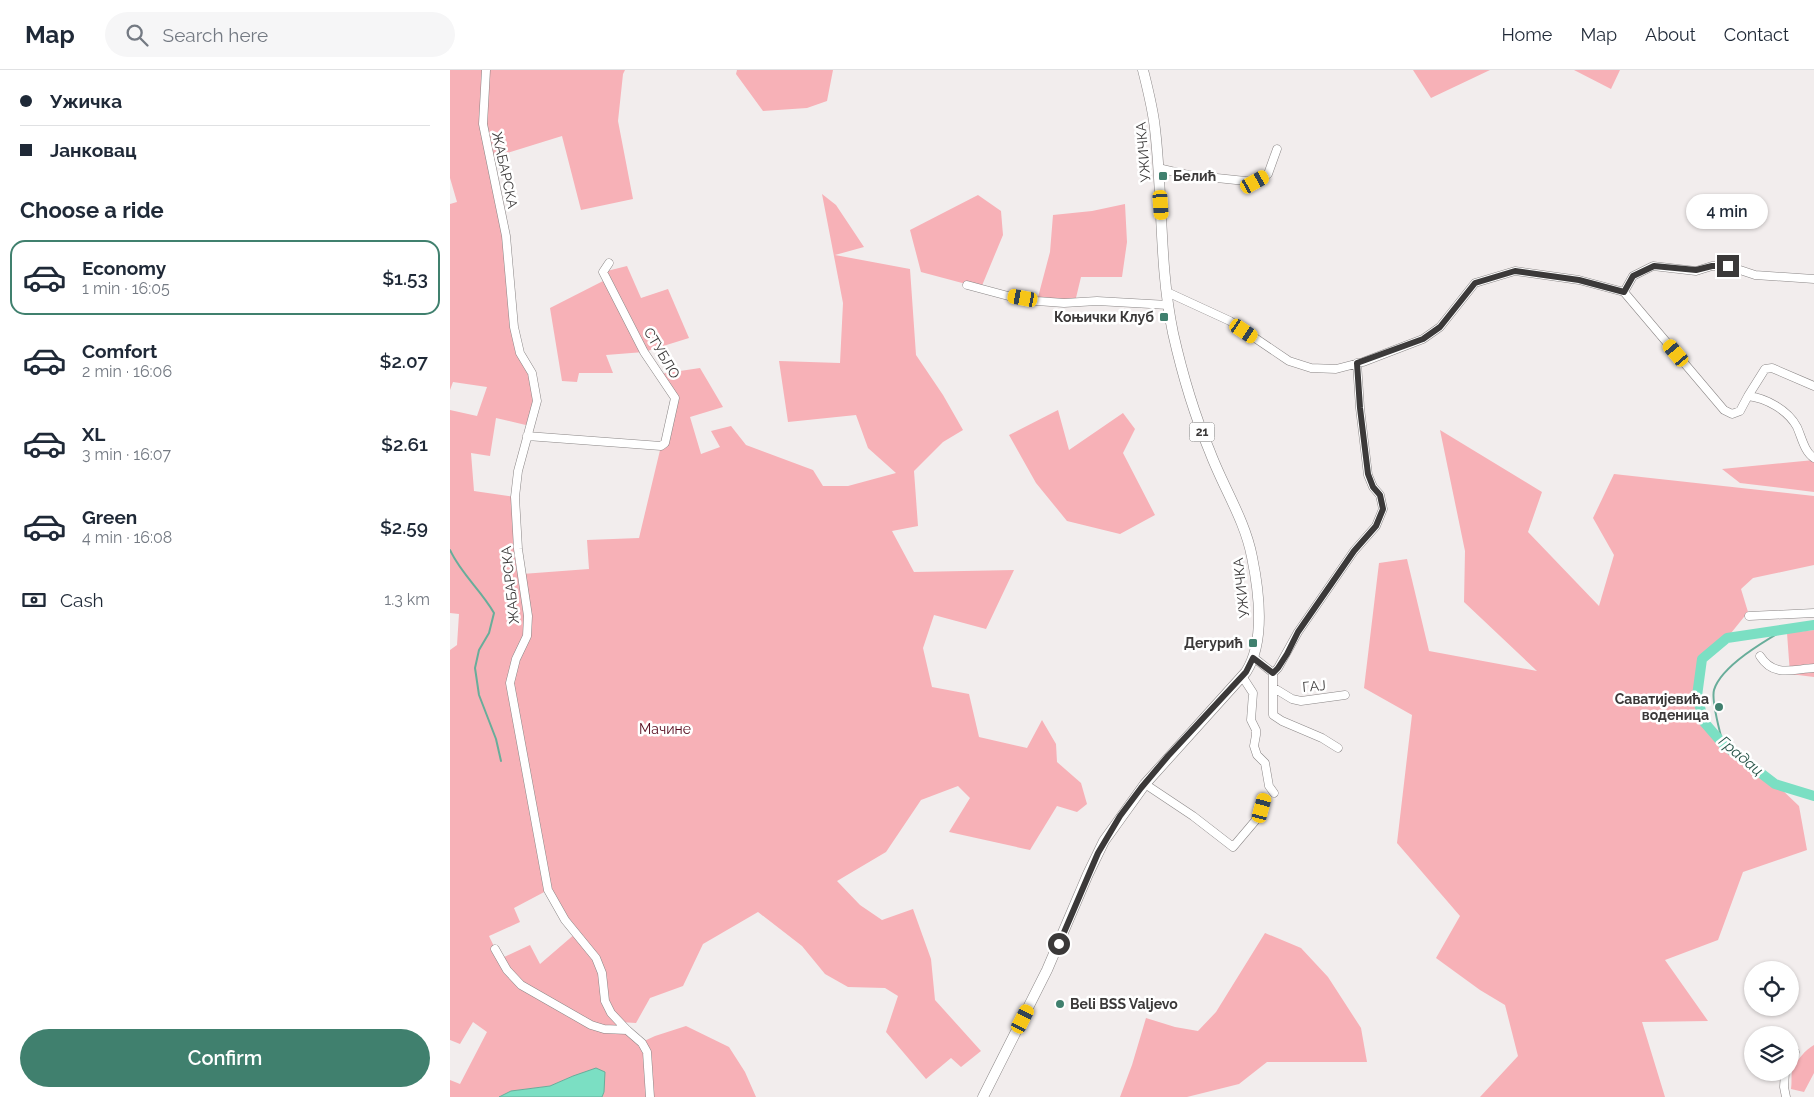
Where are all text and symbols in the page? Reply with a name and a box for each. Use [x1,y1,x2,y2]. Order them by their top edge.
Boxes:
search box [105,12,455,57]
text: Map [25,20,75,49]
icon: search [123,21,151,49]
text: Search here [163,24,268,46]
text: Home [1501,24,1552,45]
text: Map [1580,24,1617,45]
text: About [1645,24,1696,45]
text: Contact [1724,24,1789,45]
text: Ужичка [50,90,122,112]
street label: УЖИЧКА [1132,121,1154,183]
street label: ЖАБАРСКА [489,130,521,210]
text: Јанковац [50,139,137,161]
place label: Белић [1173,168,1216,184]
car [1238,168,1271,196]
marker: Белић [1157,170,1169,182]
car [1152,190,1169,220]
callout: 4 min [1687,194,1769,228]
text: Choose a ride [20,197,164,223]
text: 4 min [1706,202,1748,221]
icon: car [22,255,67,300]
route end [1717,255,1739,277]
text: Economy [82,257,166,279]
text: $1.53 [382,267,428,289]
text: 1 min · 16:05 [82,279,170,298]
car [1006,288,1039,308]
place label: Коњички Клуб [1054,309,1154,325]
marker: Коњички Клуб [1158,311,1170,323]
car [1227,316,1260,346]
street label: СТУБЛО [641,325,683,381]
car [1660,337,1691,369]
icon: car [22,338,67,383]
text: Comfort [82,340,157,362]
text: $2.07 [380,350,428,372]
text: 2 min · 16:06 [82,362,172,381]
icon: car [22,421,67,466]
road number: 21 [1190,422,1214,442]
text: XL [82,423,105,445]
text: $2.61 [381,433,428,455]
text: 3 min · 16:07 [82,445,171,464]
icon: car [22,504,67,549]
text: Green [82,506,137,528]
text: $2.59 [380,516,428,538]
text: 4 min · 16:08 [82,528,172,547]
street label: ЖАБАРСКА [498,545,522,625]
street label: УЖИЧКА [1230,557,1252,619]
icon: cash [20,586,48,614]
text: Cash [60,589,104,611]
text: 1.3 km [384,590,430,609]
place label: Дегурић [1184,635,1243,651]
marker: Дегурић [1247,637,1259,649]
street label: ГАЈ [1302,677,1326,695]
place label: Саватијевића воденица [1615,691,1709,723]
marker: Саватијевића воденица [1713,701,1725,713]
park label: Мачине [639,721,691,737]
water label: Градац [1715,732,1767,780]
car [1250,792,1273,824]
route start [1048,933,1070,955]
map controls [1744,961,1799,1081]
button: locate [1744,961,1799,1016]
place label: Beli BSS Valjevo [1070,996,1178,1012]
marker: Beli BSS Valjevo [1054,998,1066,1010]
car [1009,1002,1036,1036]
button: layers [1744,1026,1799,1081]
button: Confirm [20,1029,430,1087]

